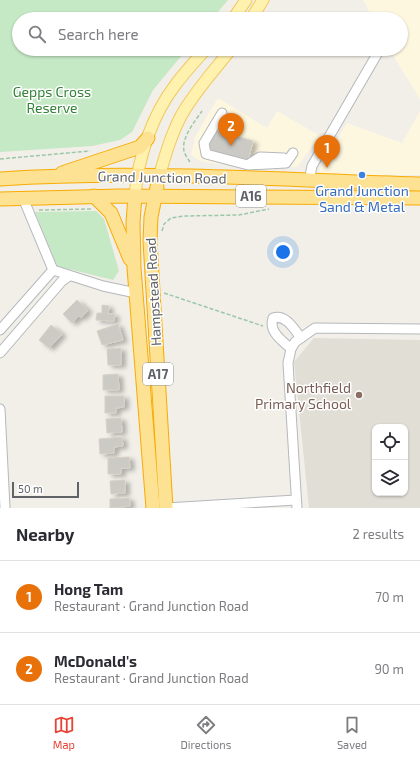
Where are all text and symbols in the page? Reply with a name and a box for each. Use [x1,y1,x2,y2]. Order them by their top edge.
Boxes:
search box [12,12,408,56]
icon: search [26,23,48,45]
text: Search here [58,25,139,43]
park label: Gepps Cross Reserve [13,83,91,116]
pin: 2 [218,113,244,146]
pin: 1 [314,135,340,168]
street label: Grand Junction Road [97,167,227,187]
marker: Grand Junction Sand & Metal [357,170,367,180]
place label: Grand Junction Sand & Metal [315,182,409,215]
road number: A16 [236,185,266,207]
street label: Hampstead Road [142,237,164,347]
your location [273,242,293,262]
road number: A17 [143,363,173,385]
place label: Northfield Primary School [255,379,352,412]
marker: Northfield Primary School [354,390,364,400]
map controls [372,424,408,496]
button: locate [372,424,408,460]
button: layers [372,460,408,496]
scale bar [12,480,79,499]
text: 50 m [18,482,43,495]
text: Nearby [16,524,74,544]
text: 2 results [352,526,404,542]
text: Hong Tam [54,580,123,598]
text: 1 [26,589,32,605]
text: 70 m [375,589,404,605]
text: Restaurant · Grand Junction Road [54,598,249,614]
text: McDonald's [54,652,137,670]
text: 2 [25,661,33,677]
text: 90 m [374,661,404,677]
text: Restaurant · Grand Junction Road [54,670,249,686]
tab: Map [53,714,75,751]
tab: Directions [181,714,231,751]
tab: Saved [337,714,367,751]

